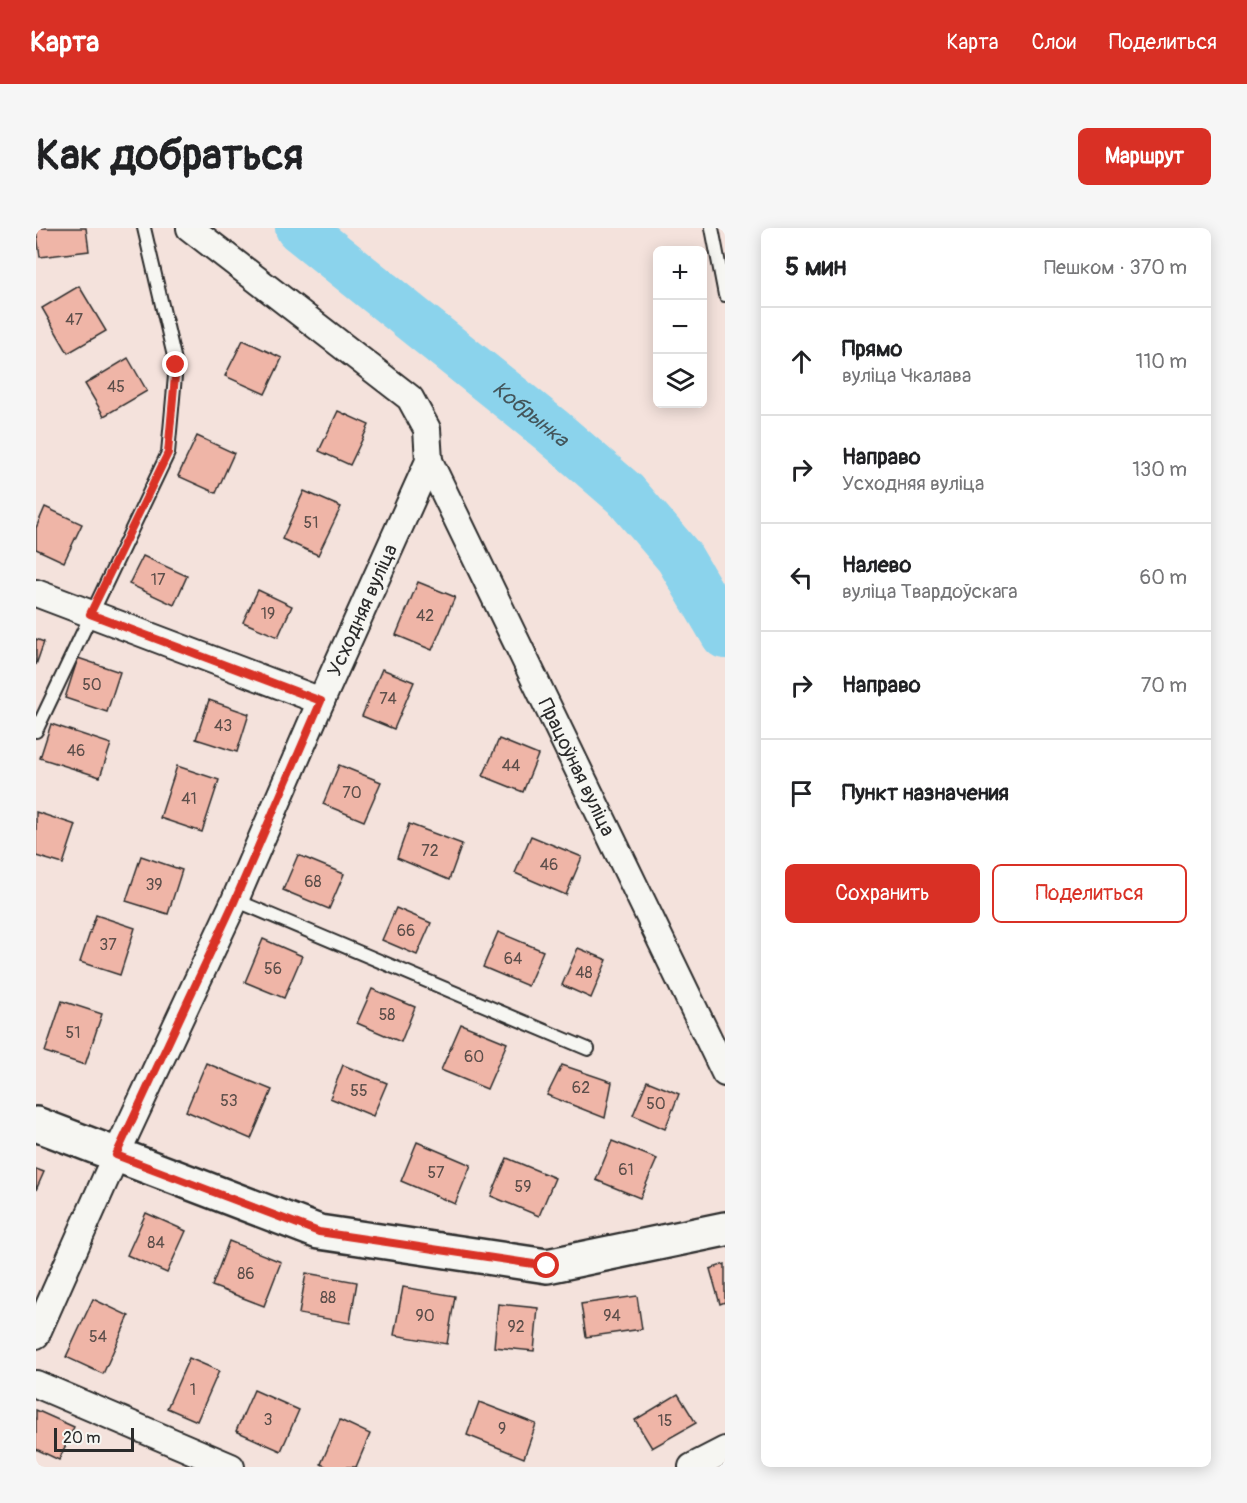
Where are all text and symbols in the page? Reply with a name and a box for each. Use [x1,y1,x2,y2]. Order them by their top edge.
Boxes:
text: Карта [30,25,99,60]
text: Карта [946,29,998,56]
text: Слои [1031,29,1076,56]
text: Поделиться [1109,29,1217,56]
button: Маршрут [1078,128,1211,185]
text: Как добраться [36,130,303,182]
map controls [653,246,707,408]
button: + [653,246,707,300]
text: 5 мин [785,251,846,283]
text: Пешком · 370 m [1044,255,1187,280]
button: − [653,300,707,354]
house number: 47 [65,310,83,330]
text: Прямо [842,335,902,363]
icon: ahead [785,345,818,378]
text: 110 m [1136,349,1187,374]
route end [162,351,188,377]
button: layers [653,354,707,408]
text: вуліца Чкалава [842,363,971,388]
water label: Кобрынка [487,375,575,453]
house number: 45 [107,377,125,397]
text: Направо [842,443,921,471]
icon: right [785,453,818,486]
text: 130 m [1132,457,1187,482]
text: Усходняя вуліца [842,471,984,496]
house number: 51 [304,513,318,533]
street label: Усходняя вуліца [321,540,403,680]
text: Налево [842,551,911,579]
icon: left [785,561,818,594]
text: 60 m [1140,565,1187,590]
house number: 17 [151,570,166,590]
text: вуліца Твардоўскага [842,579,1018,604]
house number: 19 [261,604,275,624]
house number: 42 [416,606,434,626]
icon: right [785,669,818,702]
text: Направо [842,671,921,699]
text: 70 m [1141,673,1187,698]
house number: 50 [82,675,102,695]
house number: 74 [379,689,397,709]
street label: Працоўная вуліца [533,694,621,840]
house number: 43 [214,716,232,736]
house number: 46 [67,741,85,761]
house number: 44 [502,756,520,776]
icon: arrive [785,777,818,810]
text: Пункт назначения [842,779,1009,807]
house number: 70 [342,783,362,803]
house number: 41 [181,789,197,809]
house number: 72 [421,841,439,861]
house number: 46 [540,855,558,875]
button: Сохранить [785,864,980,923]
button: Поделиться [992,864,1187,923]
house number: 68 [304,872,322,892]
house number: 39 [145,875,163,895]
house number: 66 [397,921,415,941]
house number: 37 [99,935,117,955]
house number: 64 [504,949,522,969]
house number: 56 [264,959,282,979]
house number: 48 [575,963,593,983]
house number: 58 [379,1005,395,1025]
house number: 51 [66,1023,80,1043]
house number: 60 [464,1047,484,1067]
house number: 62 [572,1078,590,1098]
house number: 55 [350,1081,368,1101]
house number: 53 [220,1091,238,1111]
house number: 50 [646,1094,666,1114]
house number: 61 [618,1160,634,1180]
house number: 57 [427,1163,445,1183]
house number: 59 [515,1177,531,1197]
house number: 84 [147,1233,165,1253]
route start [533,1252,559,1278]
house number: 86 [237,1264,255,1284]
house number: 88 [320,1288,336,1308]
house number: 90 [415,1306,435,1326]
house number: 94 [603,1306,621,1326]
house number: 92 [507,1317,525,1337]
house number: 54 [89,1327,107,1347]
house number: 1 [190,1380,196,1400]
house number: 3 [264,1410,273,1430]
house number: 15 [658,1411,672,1431]
house number: 9 [498,1419,506,1439]
scale bar [54,1425,134,1452]
text: 20 m [63,1428,101,1448]

